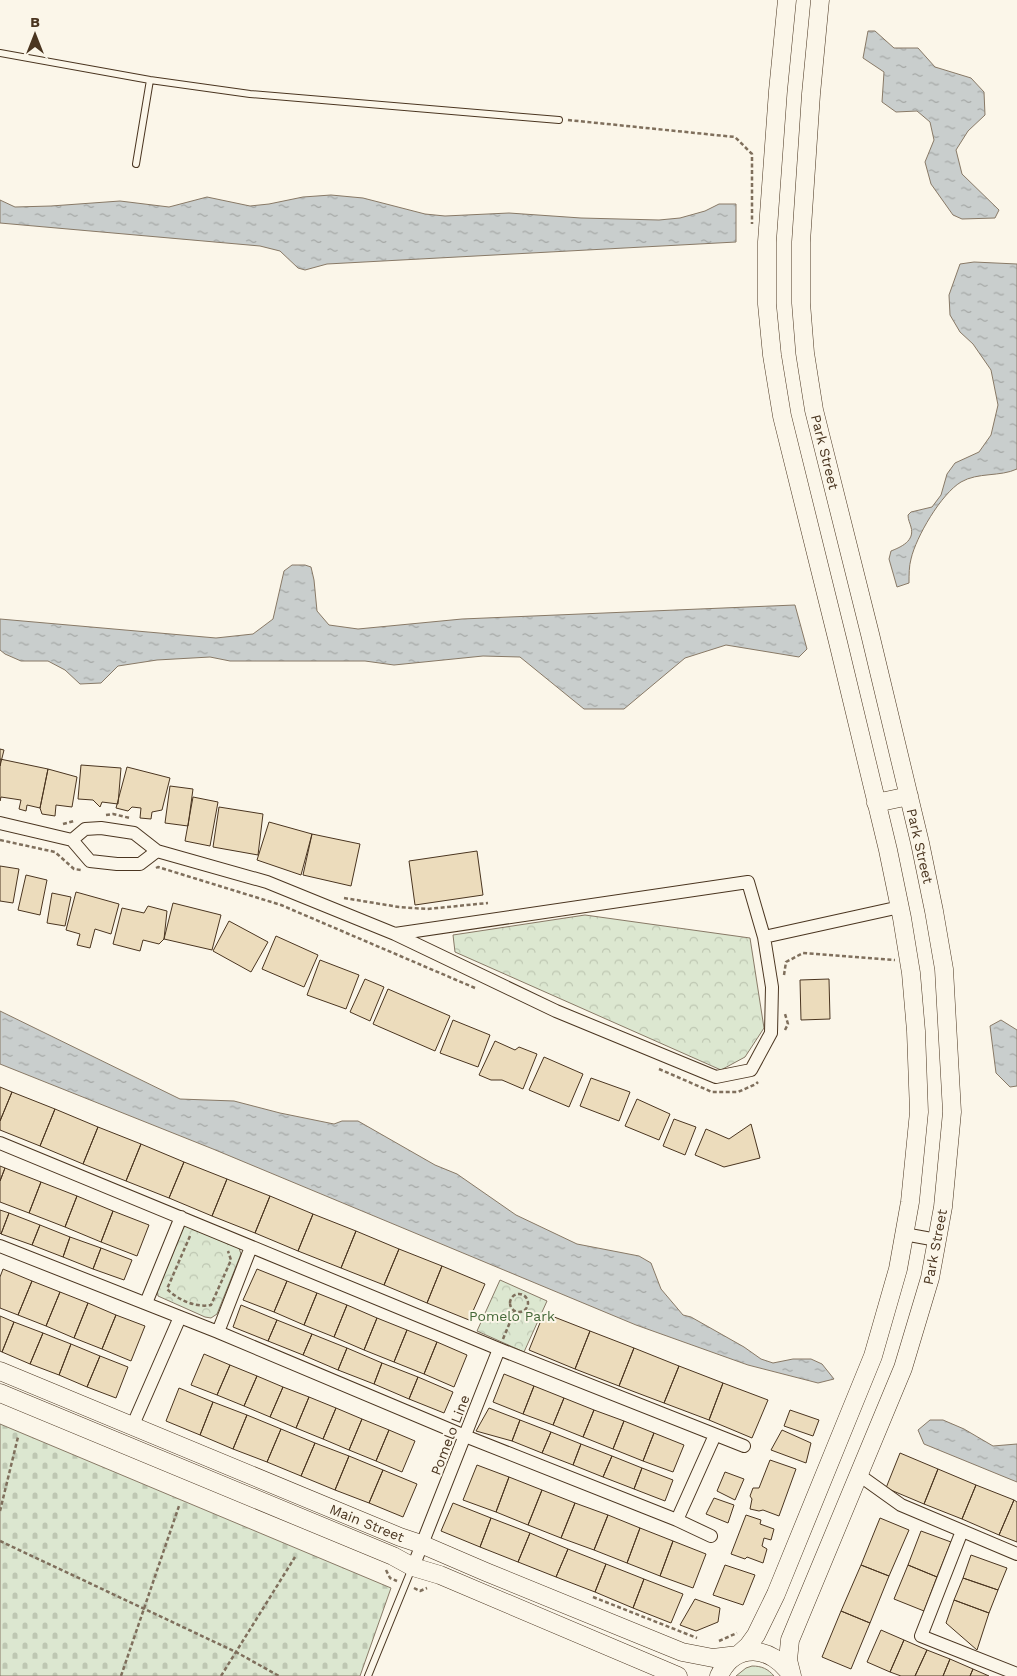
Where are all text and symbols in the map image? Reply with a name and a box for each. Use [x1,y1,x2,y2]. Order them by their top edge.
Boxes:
north arrow [10,10,60,60]
text: B [30,14,40,30]
street label: Park Street [808,413,842,491]
street label: Park Street [904,807,936,885]
street label: Park Street [920,1208,950,1286]
park label: Pomelo Park [469,1308,555,1324]
street label: Pomelo Line [427,1393,473,1477]
street label: Main Street [327,1501,407,1545]

